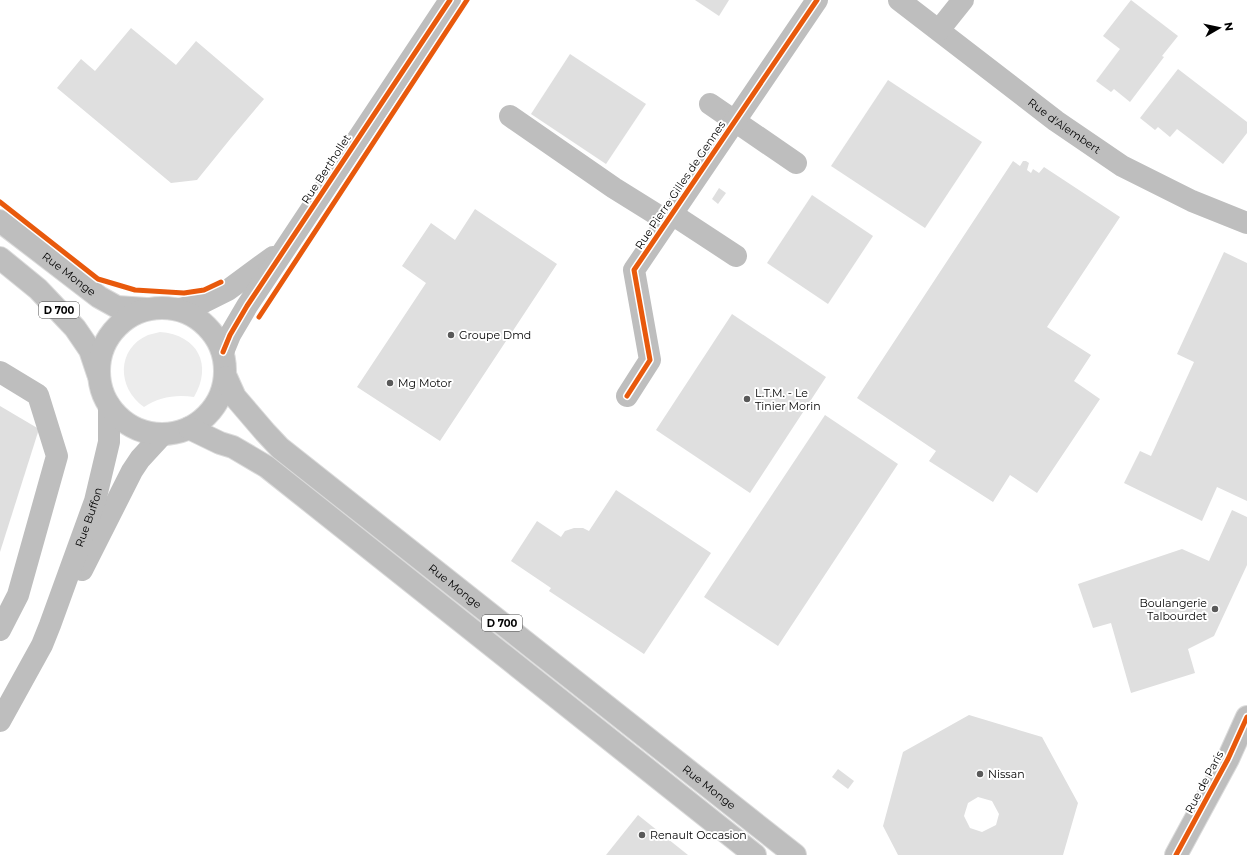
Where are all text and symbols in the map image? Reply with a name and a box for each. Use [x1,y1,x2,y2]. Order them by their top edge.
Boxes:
north arrow [1199,8,1239,48]
text: N [1221,21,1236,32]
street label: Rue d'Alembert [1025,95,1104,157]
street label: Rue Pierre Gilles de Gennes [632,118,729,252]
street label: Rue Berthollet [298,131,354,206]
street label: Rue Monge [39,249,99,299]
road number: D 700 [39,302,79,318]
place label: Groupe Dmd [459,328,531,342]
marker: Groupe Dmd [446,330,456,340]
place label: Mg Motor [398,376,452,390]
marker: Mg Motor [385,378,395,388]
place label: L.T.M. - Le Tinier Morin [755,386,821,413]
marker: L.T.M. - Le Tinier Morin [742,394,752,404]
street label: Rue Buffon [72,486,105,549]
street label: Rue Monge [426,561,485,612]
place label: Boulangerie Talbourdet [1139,596,1208,623]
marker: Boulangerie Talbourdet [1210,604,1220,614]
road number: D 700 [482,615,522,631]
street label: Rue de Paris [1182,748,1227,816]
street label: Rue Monge [680,762,739,813]
place label: Nissan [988,767,1025,781]
marker: Nissan [975,769,985,779]
place label: Renault Occasion [650,828,747,842]
marker: Renault Occasion [637,830,647,840]

